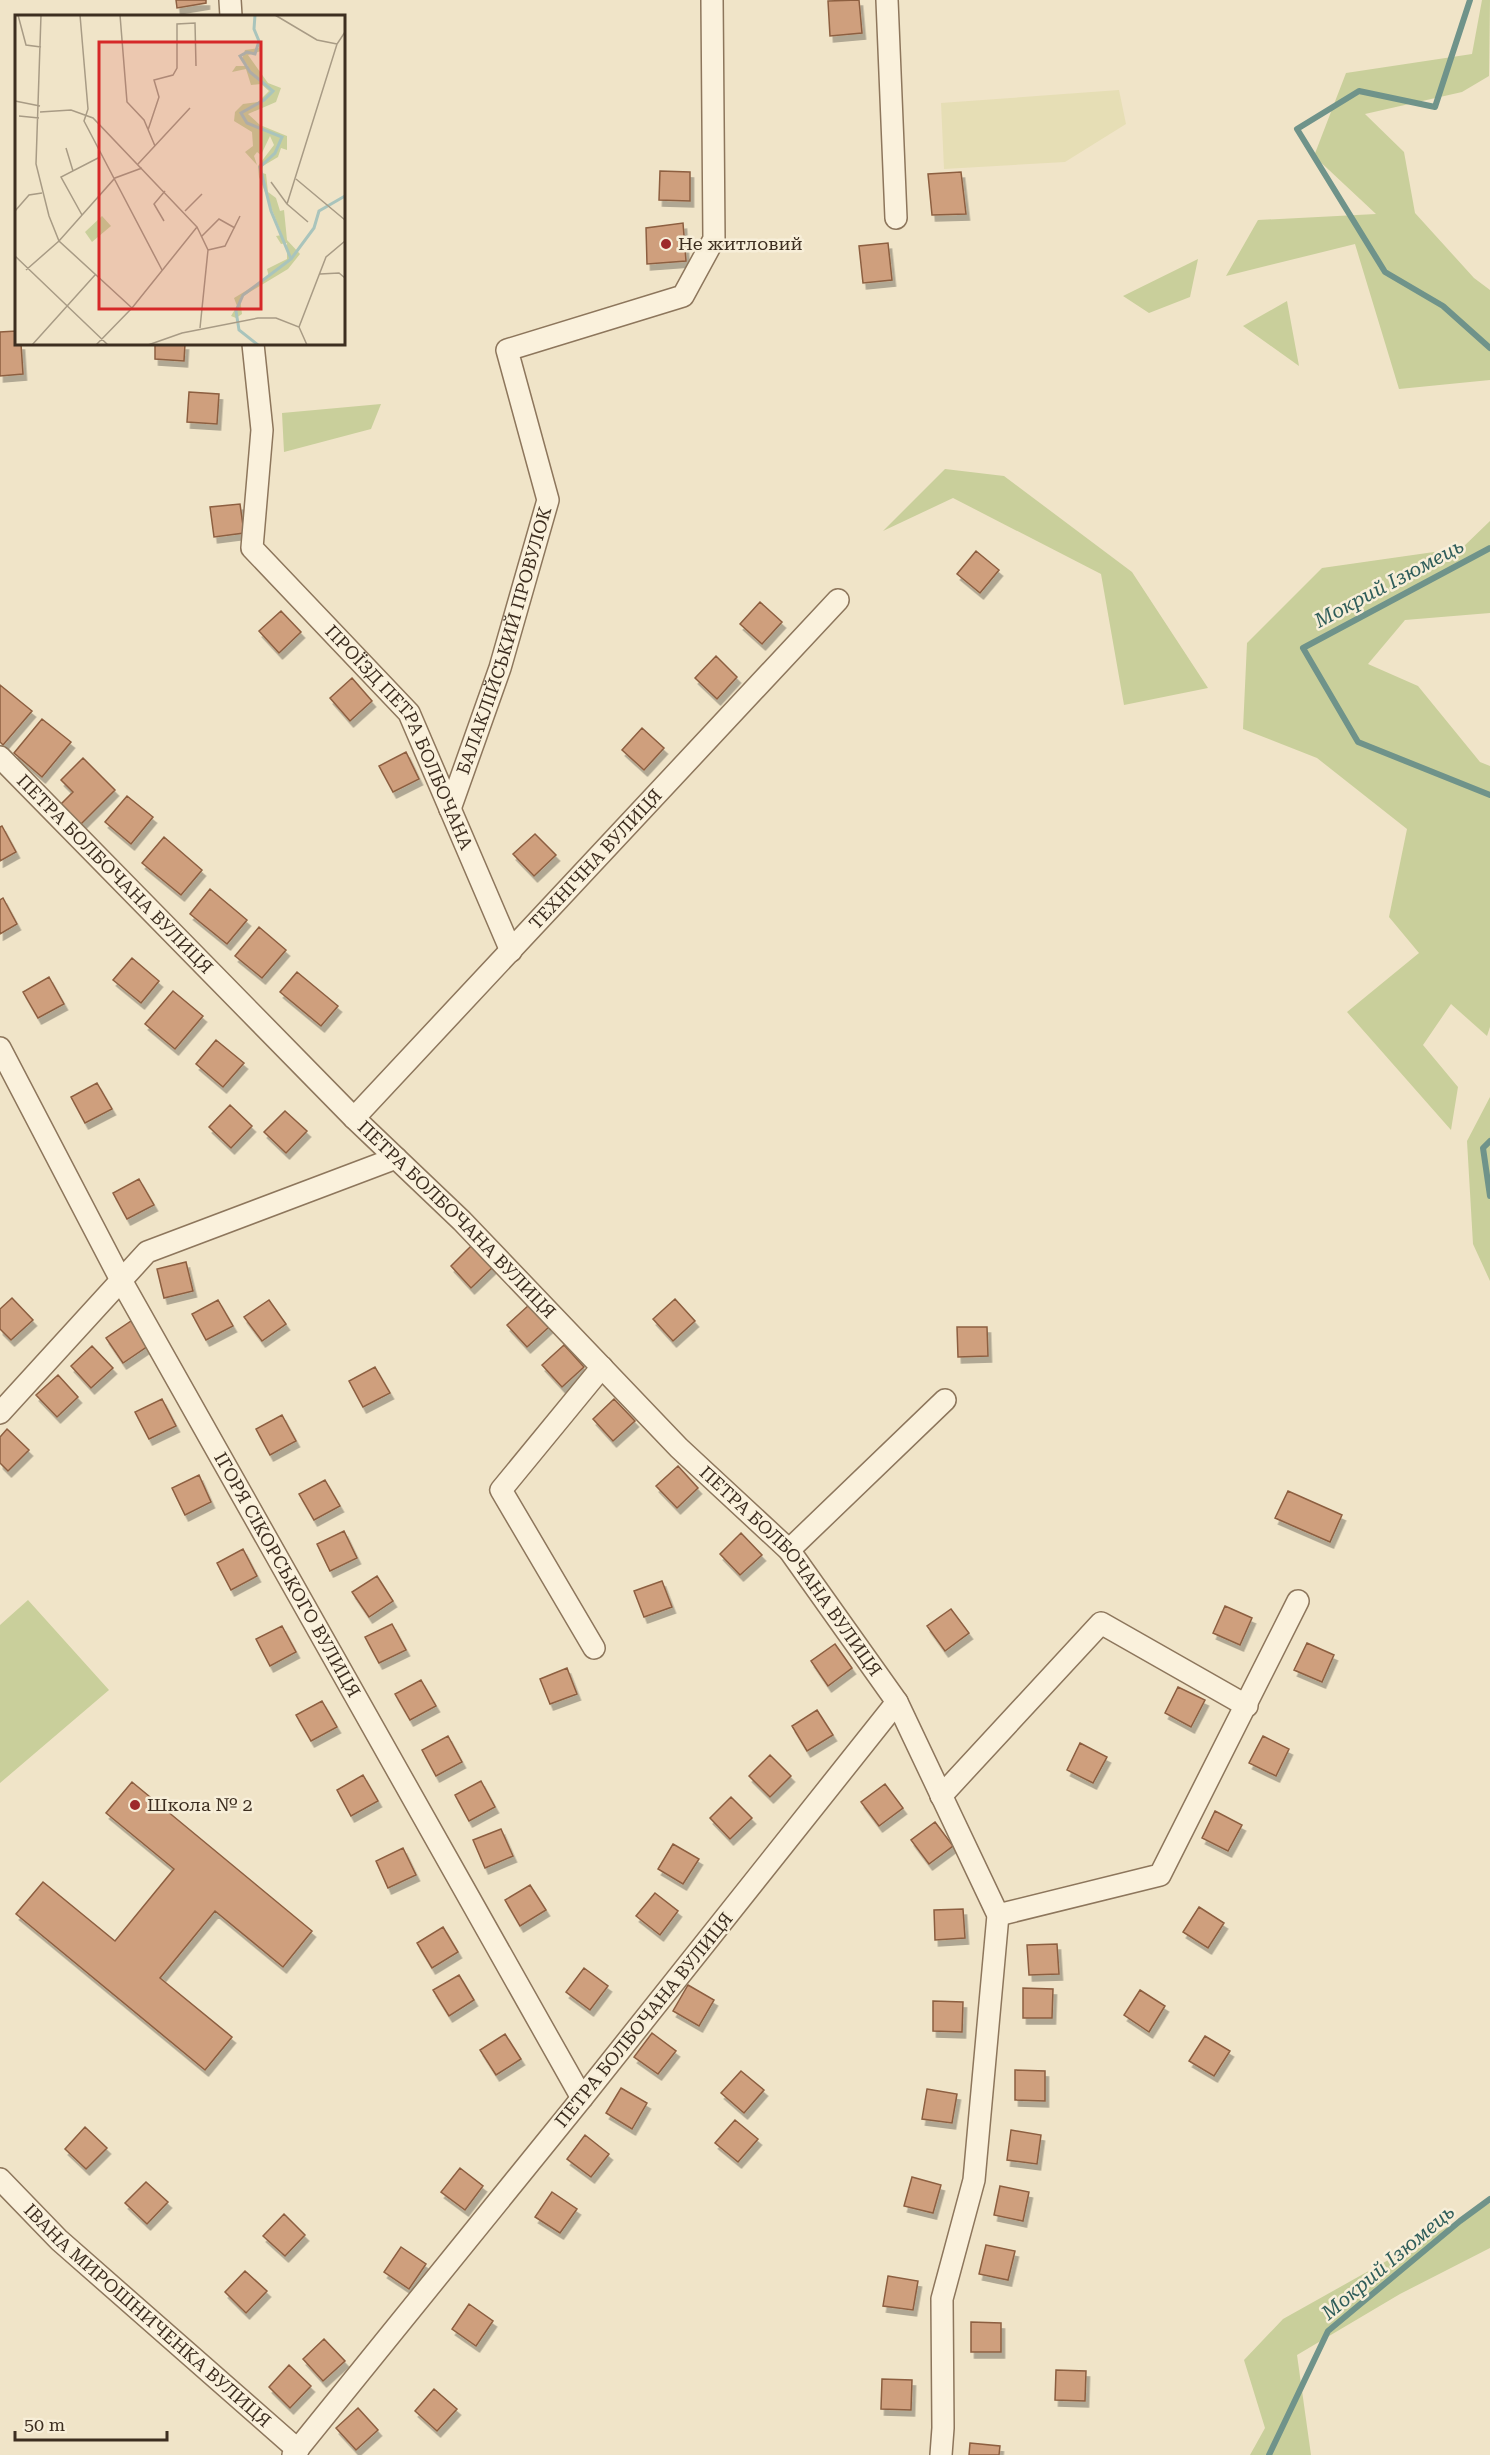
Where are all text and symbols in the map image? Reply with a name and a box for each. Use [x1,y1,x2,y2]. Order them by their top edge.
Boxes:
inset map [15,15,345,345]
place label: Не житловий [678,233,803,254]
marker: Не житловий [659,237,673,251]
street label: БАЛАКЛІЙСЬКИЙ ПРОВУЛОК [452,504,556,777]
water label: Мокрий Ізюмець [1309,533,1468,633]
street label: ПРОЇЗД ПЕТРА БОЛБОЧАНА [321,621,477,853]
street label: ПЕТРА БОЛБОЧАНА ВУЛИЦЯ [13,770,217,978]
street label: ТЕХНІЧНА ВУЛИЦЯ [525,784,666,934]
street label: ПЕТРА БОЛБОЧАНА ВУЛИЦЯ [354,1116,560,1322]
street label: ІГОРЯ СІКОРСЬКОГО ВУЛИЦЯ [210,1448,365,1701]
street label: ПЕТРА БОЛБОЧАНА ВУЛИЦЯ [696,1462,886,1680]
place label: Школа № 2 [147,1794,253,1815]
marker: Школа № 2 [128,1798,142,1812]
street label: ПЕТРА БОЛБОЧАНА ВУЛИЦЯ [550,1908,737,2131]
street label: ІВАНА МИРОШНИЧЕНКА ВУЛИЦЯ [20,2199,275,2431]
water label: Мокрий Ізюмець [1316,2199,1459,2325]
scale bar [15,2404,166,2442]
text: 50 m [24,2414,65,2435]

